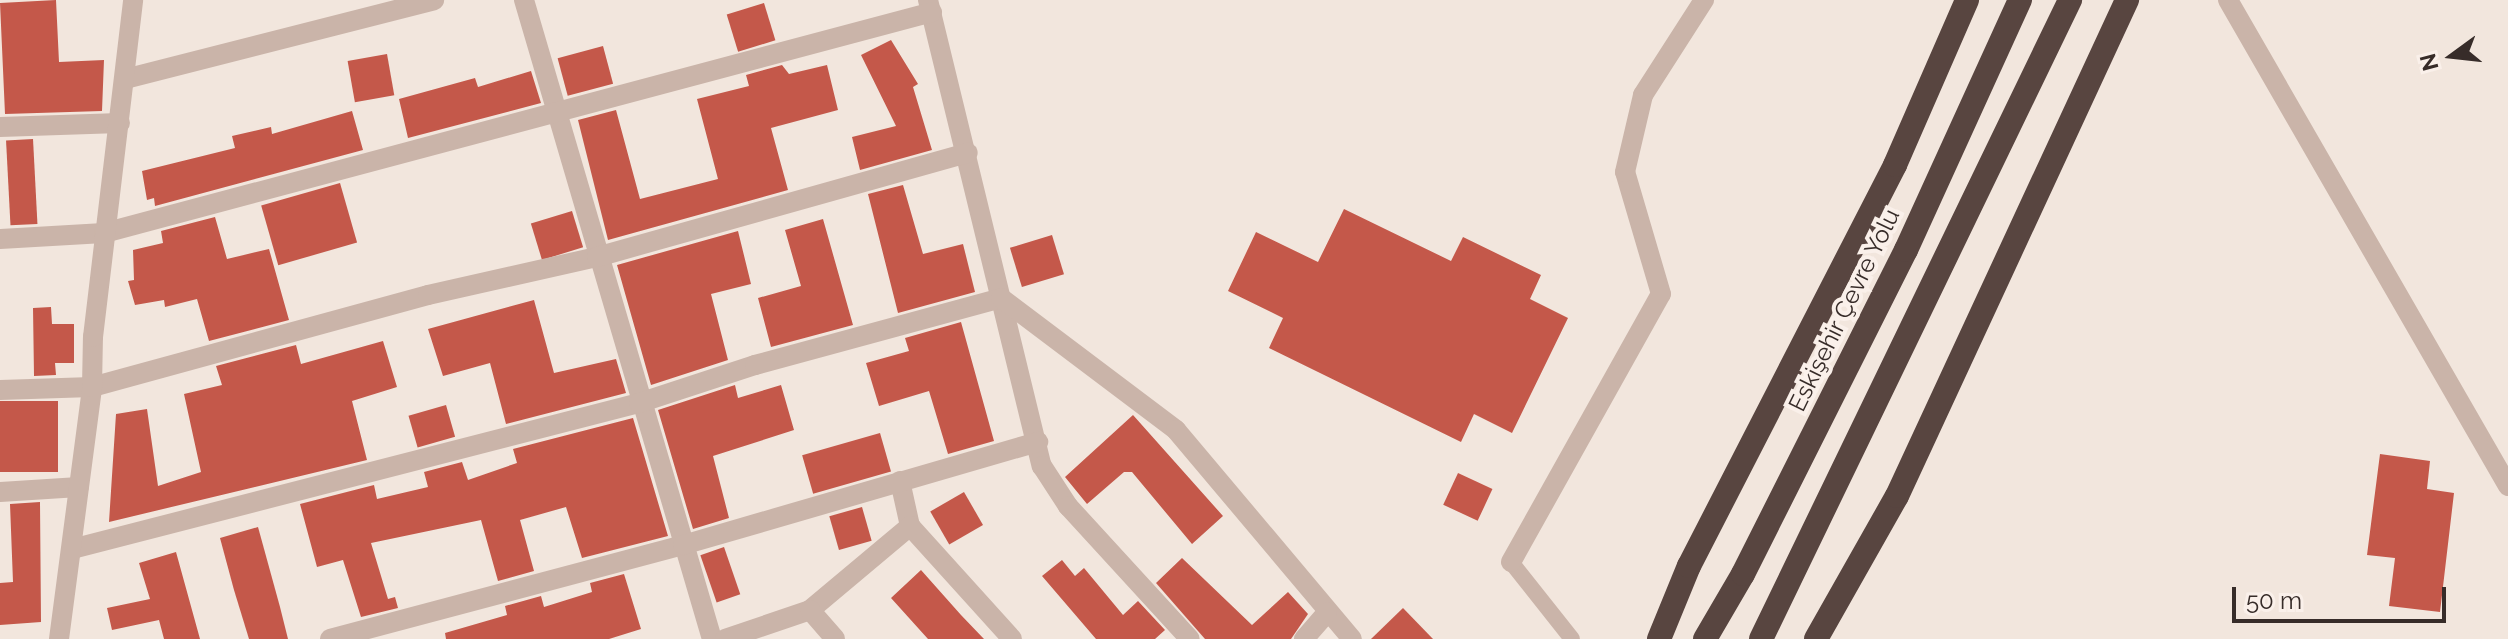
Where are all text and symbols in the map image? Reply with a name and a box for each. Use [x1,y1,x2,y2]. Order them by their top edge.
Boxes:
north arrow [2412,16,2492,96]
text: N [2414,51,2444,74]
street label: Eskişehir Çevre Yolu [1782,203,1906,417]
scale bar [2236,571,2450,621]
text: 50 m [2246,586,2302,615]

